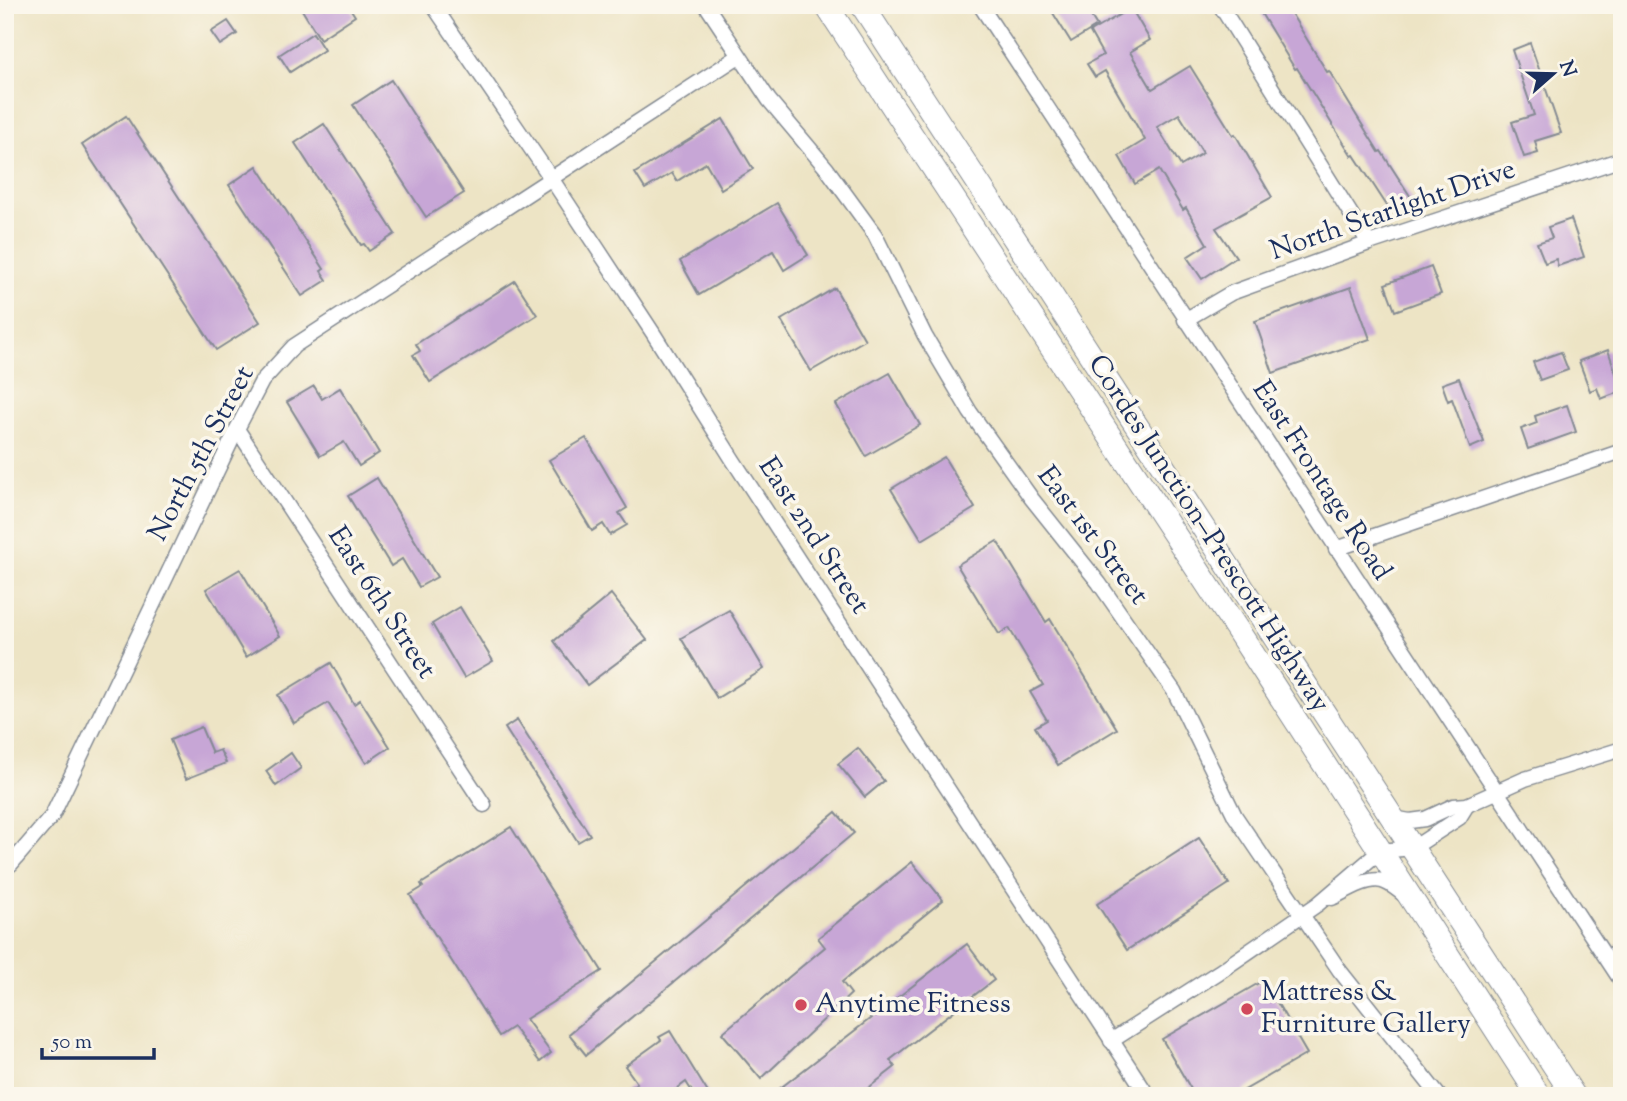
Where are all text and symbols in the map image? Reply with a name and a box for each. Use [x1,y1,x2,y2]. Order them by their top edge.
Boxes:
north arrow [1518,38,1588,108]
text: N [1551,57,1582,81]
street label: North Starlight Drive [1265,150,1521,272]
street label: Cordes Junction–Prescott Highway [1077,347,1339,721]
street label: North 5th Street [139,359,265,549]
street label: East Frontage Road [1241,373,1401,589]
street label: East 2nd Street [747,450,879,623]
street label: East 1st Street [1026,458,1158,614]
street label: East 6th Street [317,519,445,687]
place label: Mattress & Furniture Gallery [1261,973,1471,1045]
place label: Anytime Fitness [815,985,1011,1025]
marker: Anytime Fitness [793,997,809,1013]
marker: Mattress & Furniture Gallery [1239,1001,1255,1017]
scale bar [42,1017,154,1061]
text: 50 m [51,1028,92,1058]

